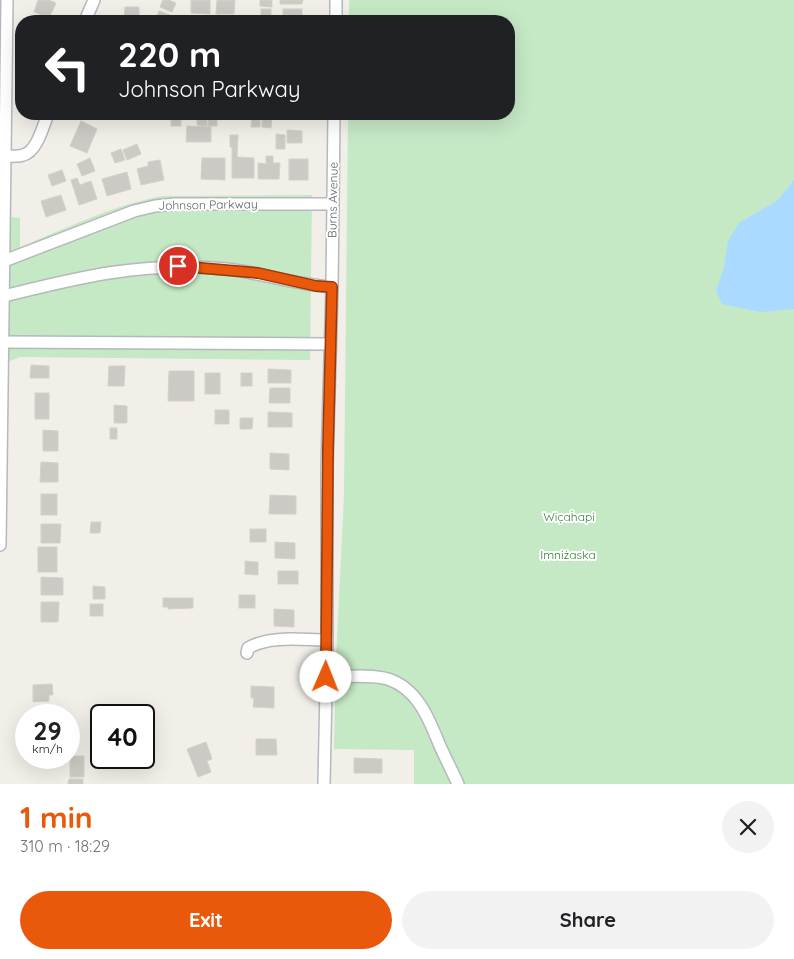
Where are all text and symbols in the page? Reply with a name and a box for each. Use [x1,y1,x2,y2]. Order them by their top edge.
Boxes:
text: 220 m [118,32,221,76]
icon: left [35,35,100,100]
text: Johnson Parkway [118,75,300,103]
street label: Burns Avenue [324,162,341,238]
street label: Johnson Parkway [158,196,258,213]
pin [157,245,199,287]
icon: arrive [164,252,192,280]
park label: Wic̣aḣapi [543,509,595,524]
park label: Imniżaska [540,547,596,562]
position arrow [299,650,351,702]
speed limit sign: 40 [90,704,155,769]
text: 29 [33,715,62,746]
text: km/h [32,741,63,756]
text: 1 min [20,798,93,836]
button: close [722,801,774,853]
text: 310 m · 18:29 [20,836,110,856]
button: Exit [20,891,392,949]
button: Share [402,891,774,949]

